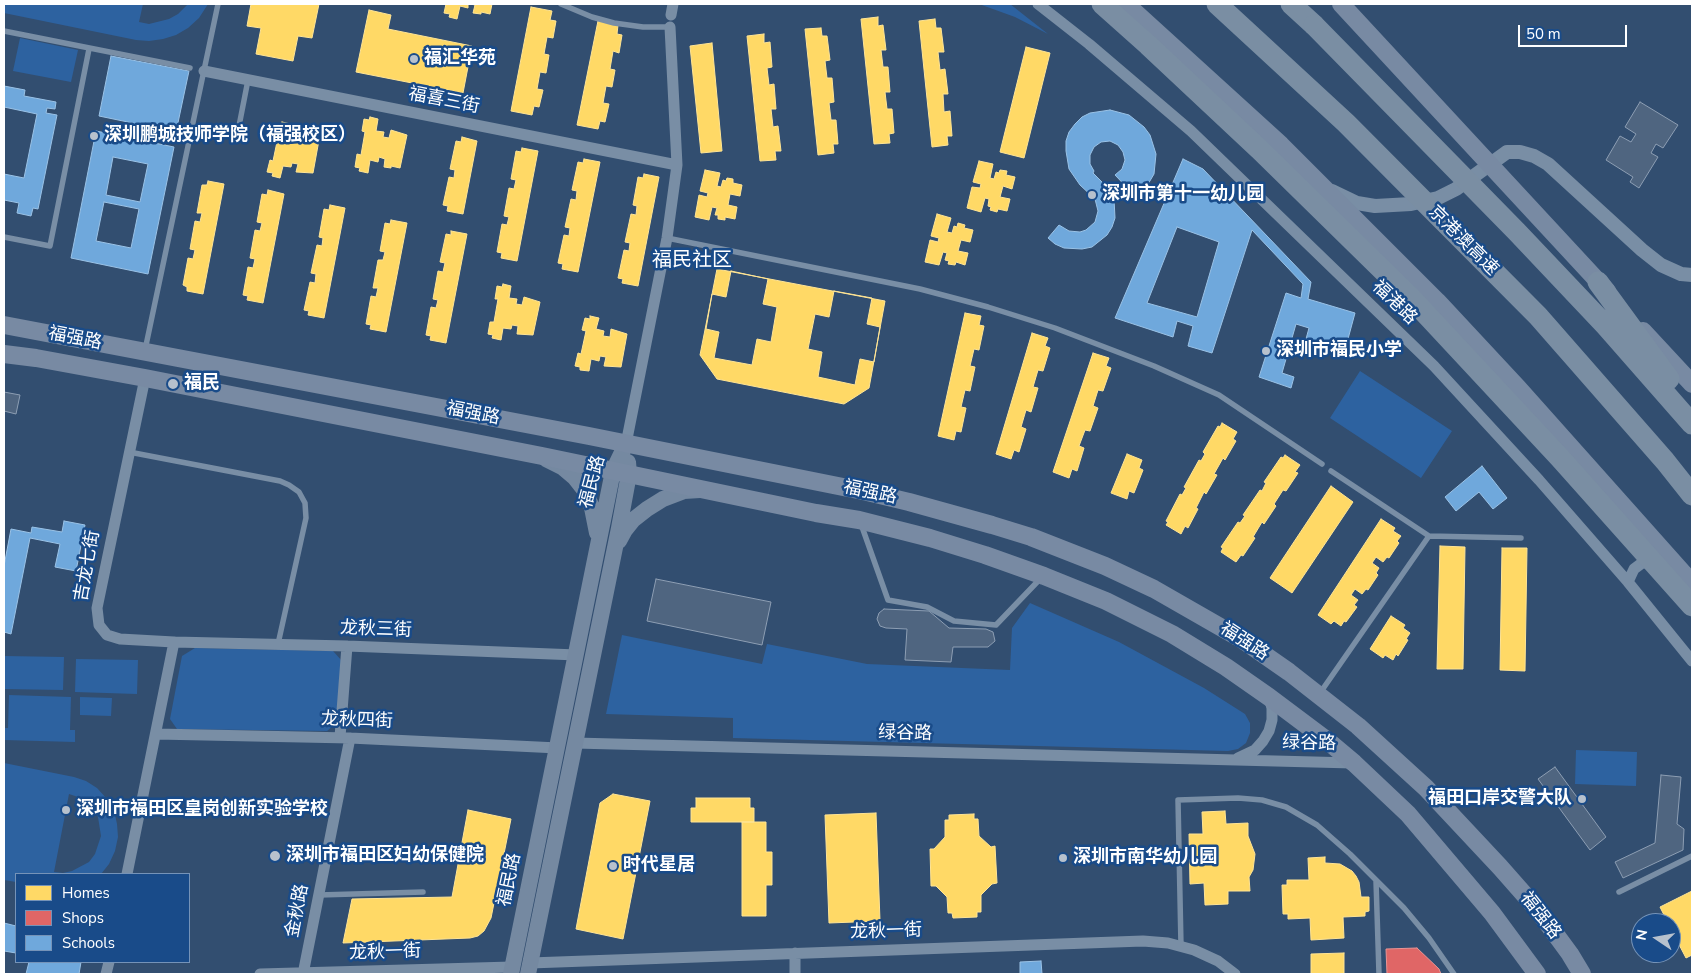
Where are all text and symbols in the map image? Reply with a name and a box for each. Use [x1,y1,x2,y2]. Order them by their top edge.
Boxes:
scale bar [1521,15,1630,47]
text: 50 m [1526,24,1561,44]
place label: 福汇华苑 [424,48,496,70]
marker: 福汇华苑 [408,53,420,65]
street label: 福喜三街 [407,84,481,118]
place label: 深圳鹏城技师学院（福强校区） [104,125,356,147]
marker: 深圳鹏城技师学院（福强校区） [88,130,100,142]
place label: 深圳市第十一幼儿园 [1102,184,1264,206]
marker: 深圳市第十一幼儿园 [1086,189,1098,201]
street label: 京港澳高速 [1424,202,1502,280]
district label: 福民社区 [652,249,732,273]
street label: 福港路 [1367,276,1421,330]
street label: 福强路 [46,323,104,355]
place label: 深圳市福民小学 [1276,340,1402,362]
marker: 深圳市福民小学 [1260,345,1272,357]
place label: 福民 [184,373,220,395]
marker: 福民 [166,377,180,391]
street label: 福强路 [444,398,502,430]
street label: 福民路 [576,453,610,511]
street label: 福强路 [841,477,899,509]
street label: 吉龙七街 [71,529,105,603]
street label: 龙秋三街 [340,618,412,642]
street label: 福强路 [1215,618,1273,666]
street label: 龙秋四街 [321,709,393,733]
street label: 绿谷路 [878,723,932,745]
street label: 绿谷路 [1282,733,1336,755]
place label: 福田口岸交警大队 [1428,788,1572,810]
marker: 福田口岸交警大队 [1576,793,1588,805]
place label: 深圳市福田区皇岗创新实验学校 [76,799,328,821]
marker: 深圳市福田区皇岗创新实验学校 [60,804,72,816]
place label: 深圳市福田区妇幼保健院 [286,845,484,867]
place label: 深圳市南华幼儿园 [1073,847,1217,869]
marker: 深圳市福田区妇幼保健院 [268,849,282,863]
street label: 福民路 [494,851,526,909]
marker: 深圳市南华幼儿园 [1057,852,1069,864]
place label: 时代星居 [623,855,695,877]
marker: 时代星居 [607,860,619,872]
legend [15,873,190,963]
street label: 金秋路 [282,882,314,940]
text: Homes [62,883,110,903]
street label: 福强路 [1515,888,1565,944]
text: Shops [62,908,104,928]
north arrow [1631,913,1681,963]
street label: 龙秋一街 [850,920,922,944]
text: N [1631,928,1652,942]
text: Schools [62,933,115,953]
street label: 龙秋一街 [349,941,421,965]

